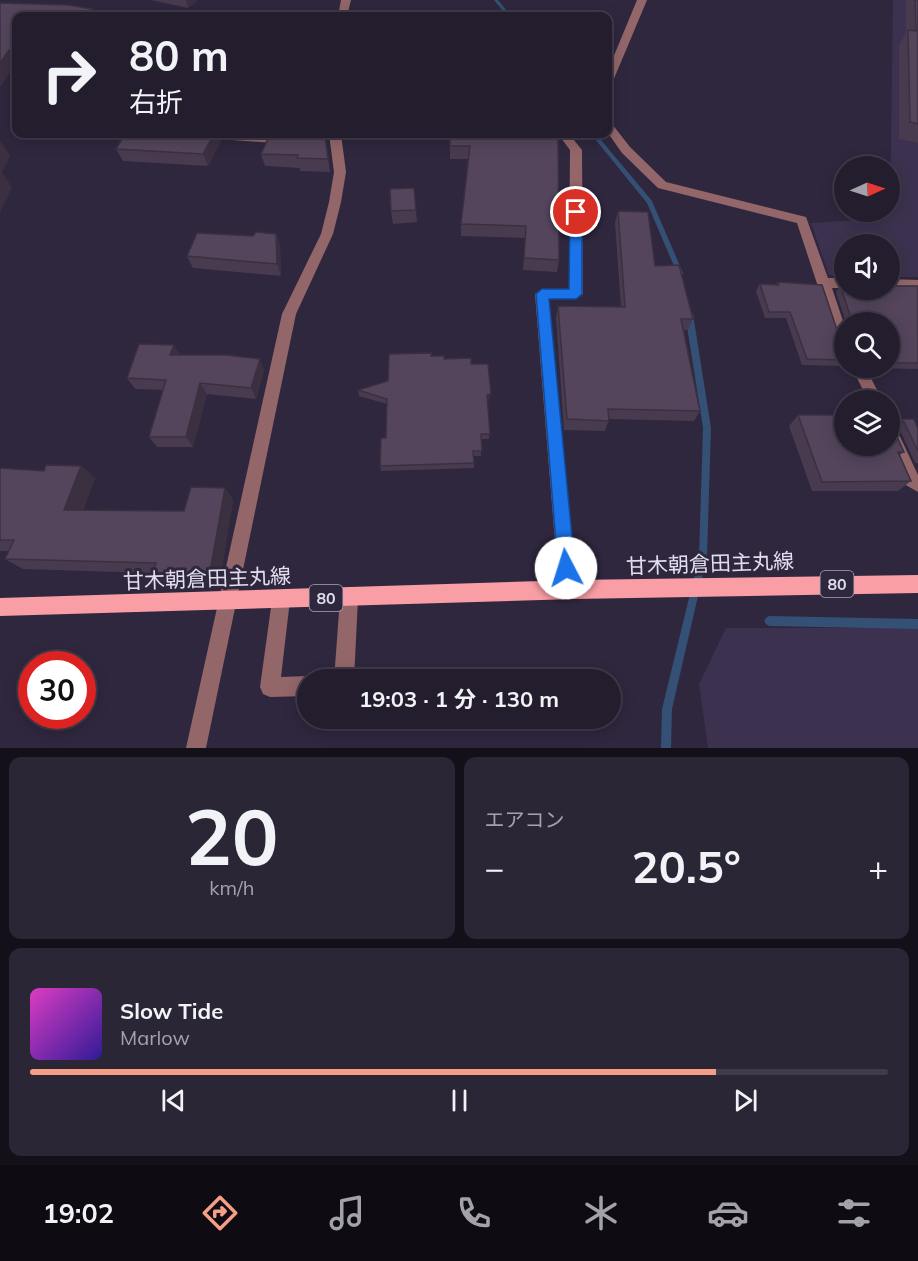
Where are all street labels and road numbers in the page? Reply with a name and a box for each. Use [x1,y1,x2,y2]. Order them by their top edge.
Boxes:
street label: 甘木朝倉田主丸線 [626,547,794,579]
street label: 甘木朝倉田主丸線 [123,562,291,594]
road number: 80 [820,571,854,597]
road number: 80 [310,585,342,611]

